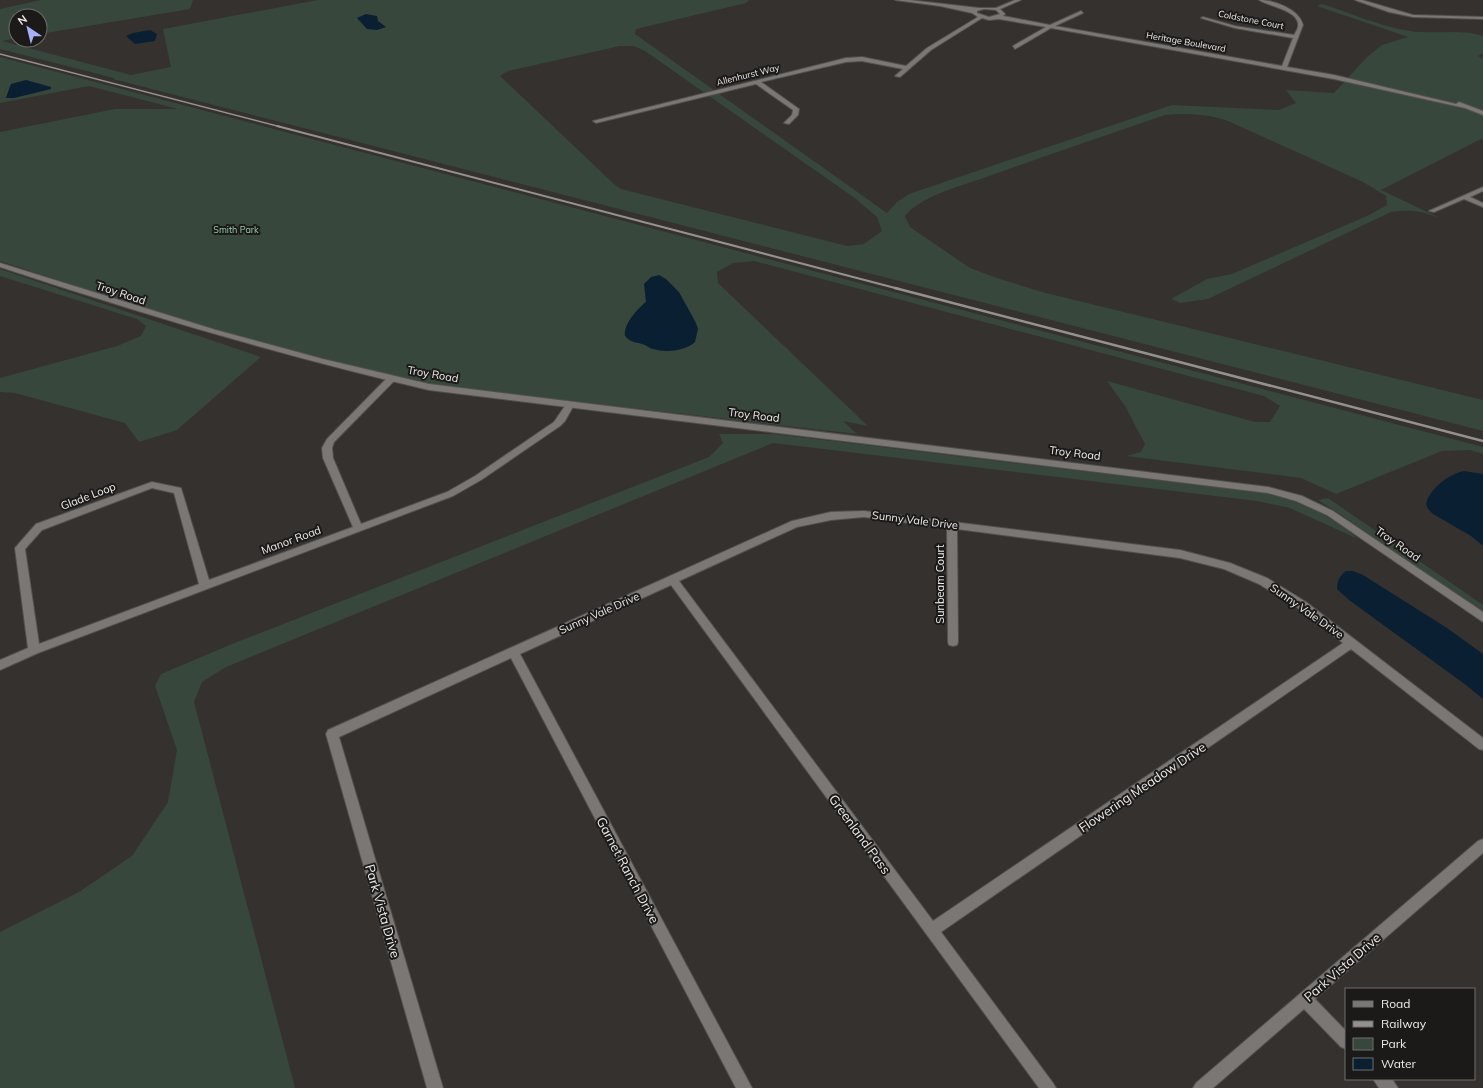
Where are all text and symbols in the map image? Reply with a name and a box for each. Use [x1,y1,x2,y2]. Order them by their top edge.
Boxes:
north arrow [8,8,48,48]
street label: Coldstone Court [1217,8,1285,31]
text: N [15,12,30,28]
street label: Heritage Boulevard [1145,29,1227,54]
street label: Allenhurst Way [715,61,781,89]
park label: Smith Park [213,224,259,235]
street label: Troy Road [94,278,148,308]
street label: Troy Road [406,363,460,385]
street label: Troy Road [728,405,780,425]
street label: Troy Road [1049,443,1101,463]
street label: Glade Loop [58,479,118,513]
street label: Sunny Vale Drive [871,508,959,532]
street label: Manor Road [259,523,323,557]
street label: Troy Road [1373,523,1423,565]
street label: Sunbeam Court [933,544,947,624]
street label: Sunny Vale Drive [1268,580,1346,642]
street label: Sunny Vale Drive [557,589,641,637]
street label: Flowering Meadow Drive [1075,738,1209,836]
street label: Greenland Pass [826,791,894,877]
street label: Garnet Ranch Drive [593,814,663,926]
street label: Park Vista Drive [362,862,404,960]
street label: Park Vista Drive [1300,929,1384,1005]
legend [1345,988,1475,1080]
text: Road [1381,996,1410,1011]
text: Railway [1381,1016,1427,1031]
text: Park [1381,1036,1407,1051]
text: Water [1381,1056,1417,1071]

